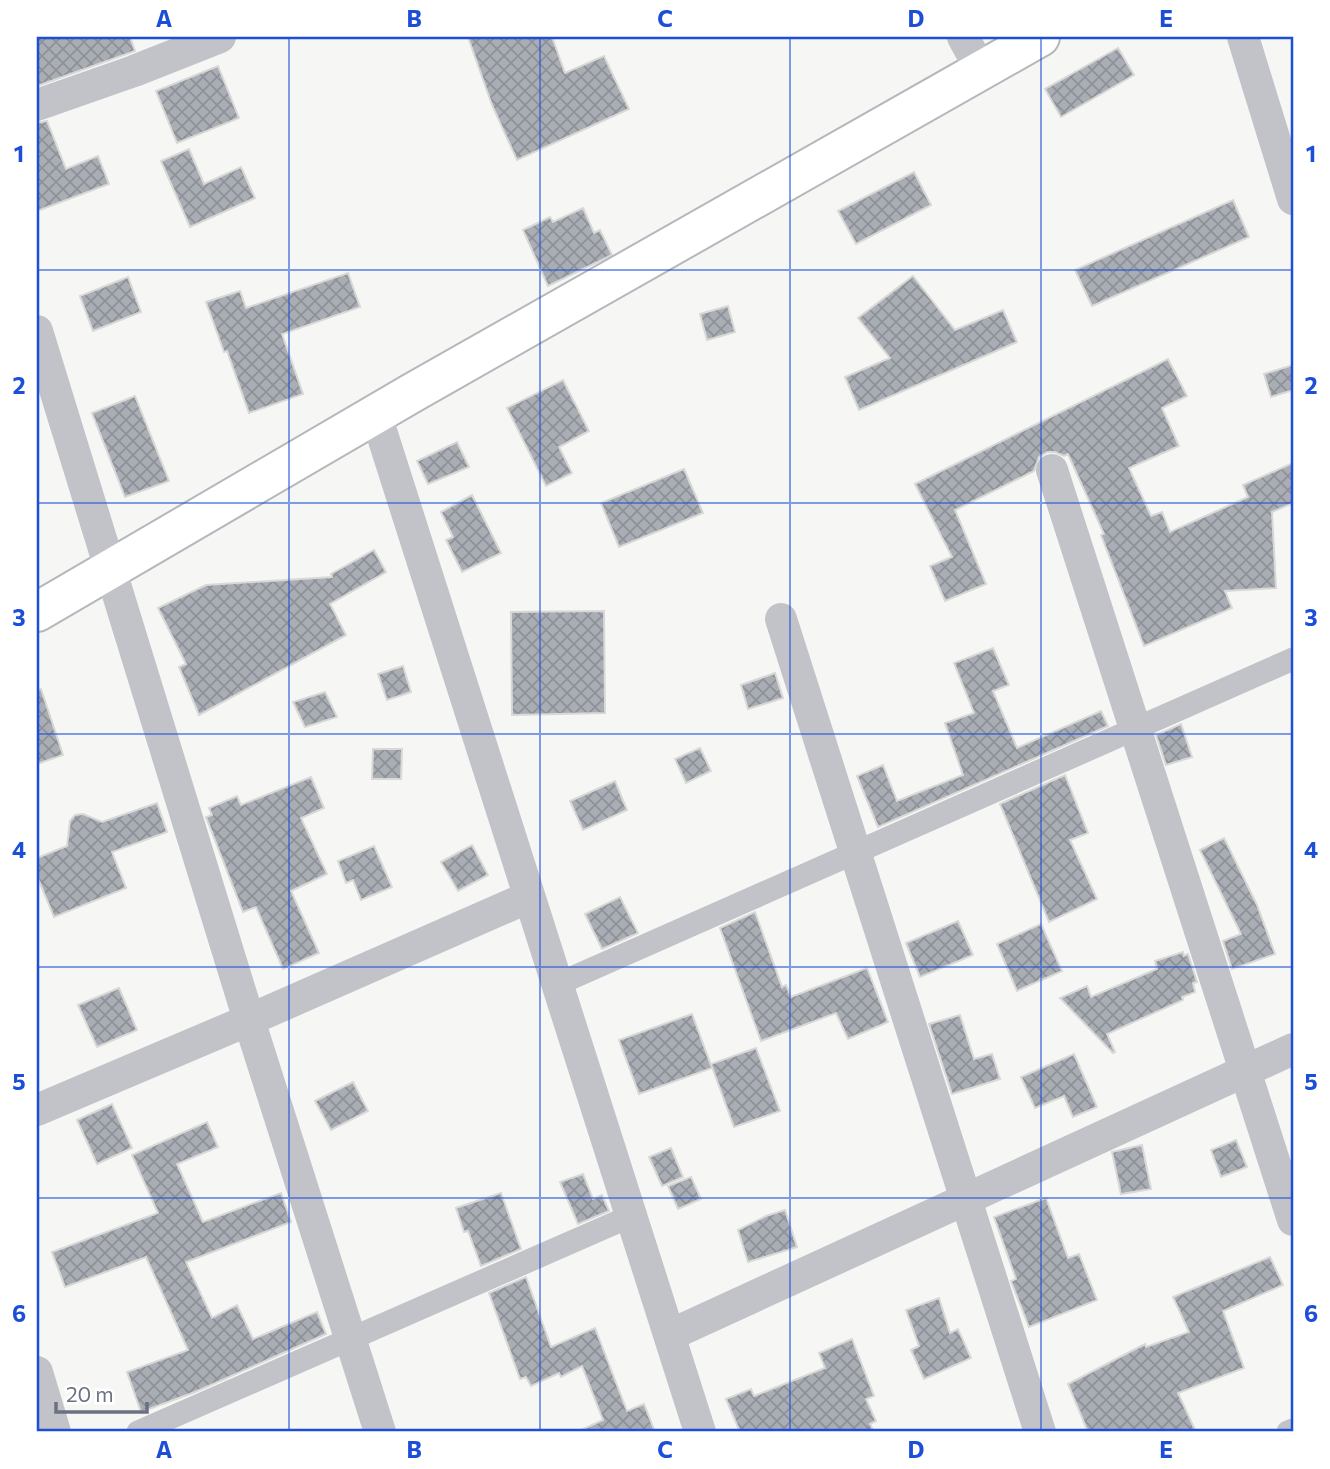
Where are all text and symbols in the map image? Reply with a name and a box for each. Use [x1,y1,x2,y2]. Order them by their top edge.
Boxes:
text: A [156,4,173,32]
text: B [406,4,422,32]
text: C [657,4,673,32]
text: D [908,4,925,32]
text: E [1159,4,1173,32]
text: 1 [14,139,24,167]
text: 1 [1306,139,1316,167]
text: 2 [12,371,26,399]
text: 2 [1304,371,1318,399]
text: 3 [12,603,26,631]
text: 3 [1304,603,1318,631]
text: 4 [12,835,26,863]
text: 4 [1304,835,1318,863]
text: 5 [12,1067,26,1095]
text: 5 [1304,1067,1318,1095]
text: 6 [12,1299,26,1327]
text: 6 [1304,1299,1318,1327]
scale bar [56,1371,147,1415]
text: 20 m [66,1381,114,1406]
text: A [156,1435,173,1463]
text: B [406,1435,422,1463]
text: C [657,1435,673,1463]
text: D [908,1435,925,1463]
text: E [1159,1435,1173,1463]

